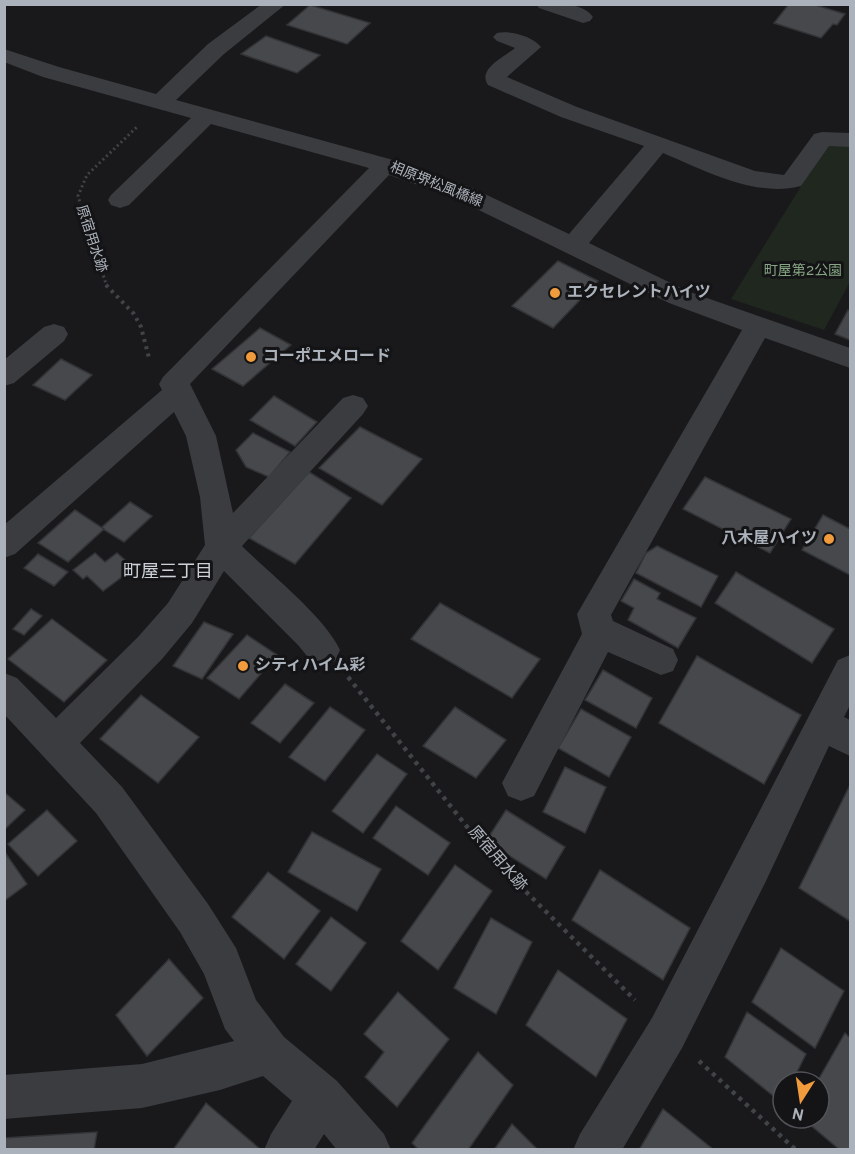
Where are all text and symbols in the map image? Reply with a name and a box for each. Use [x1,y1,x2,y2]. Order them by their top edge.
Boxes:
street label: 相原堺松風橋線 [387,159,485,211]
street label: 原宿用水跡 [72,203,110,275]
park label: 町屋第2公園 [764,262,842,280]
place label: エクセレントハイツ [567,283,711,303]
marker: エクセレントハイツ [548,286,562,300]
place label: コーポエメロード [263,347,391,367]
marker: コーポエメロード [244,350,258,364]
place label: 八木屋ハイツ [721,529,817,549]
marker: 八木屋ハイツ [822,532,836,546]
district label: 町屋三丁目 [123,561,213,584]
place label: シティハイム彩 [255,656,365,676]
marker: シティハイム彩 [236,659,250,673]
street label: 原宿用水跡 [463,822,531,896]
north arrow [771,1070,831,1130]
text: N [791,1102,806,1124]

